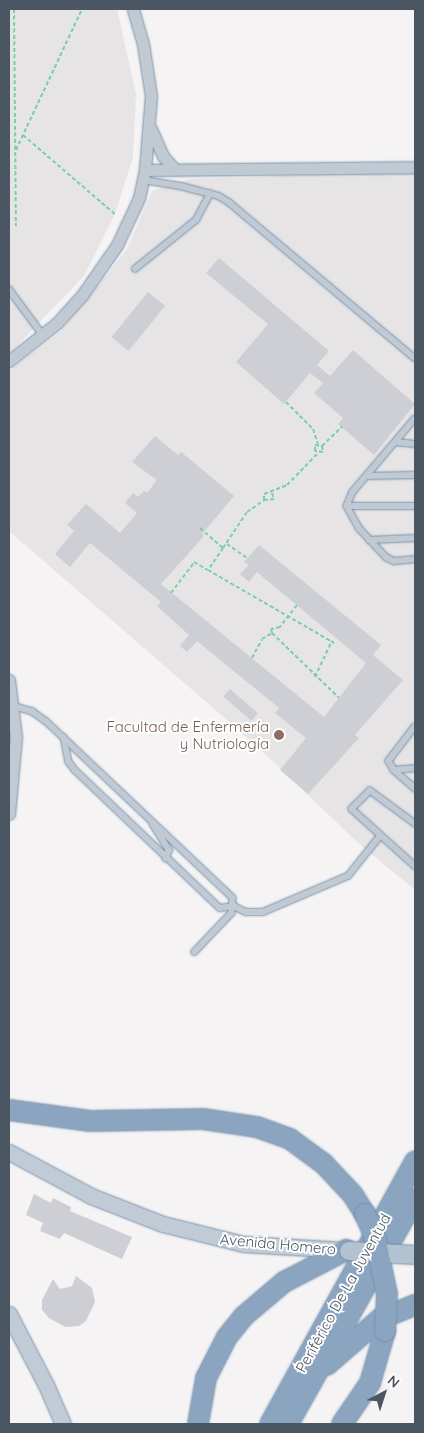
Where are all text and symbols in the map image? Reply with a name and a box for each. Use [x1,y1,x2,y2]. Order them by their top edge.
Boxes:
place label: Facultad de Enfermería y Nutriología [106,717,269,752]
marker: Facultad de Enfermería y Nutriología [273,729,285,741]
street label: Periférico De La Juventud [292,1210,394,1376]
street label: Avenida Homero [219,1230,337,1258]
north arrow [359,1368,409,1418]
text: N [384,1371,403,1392]

